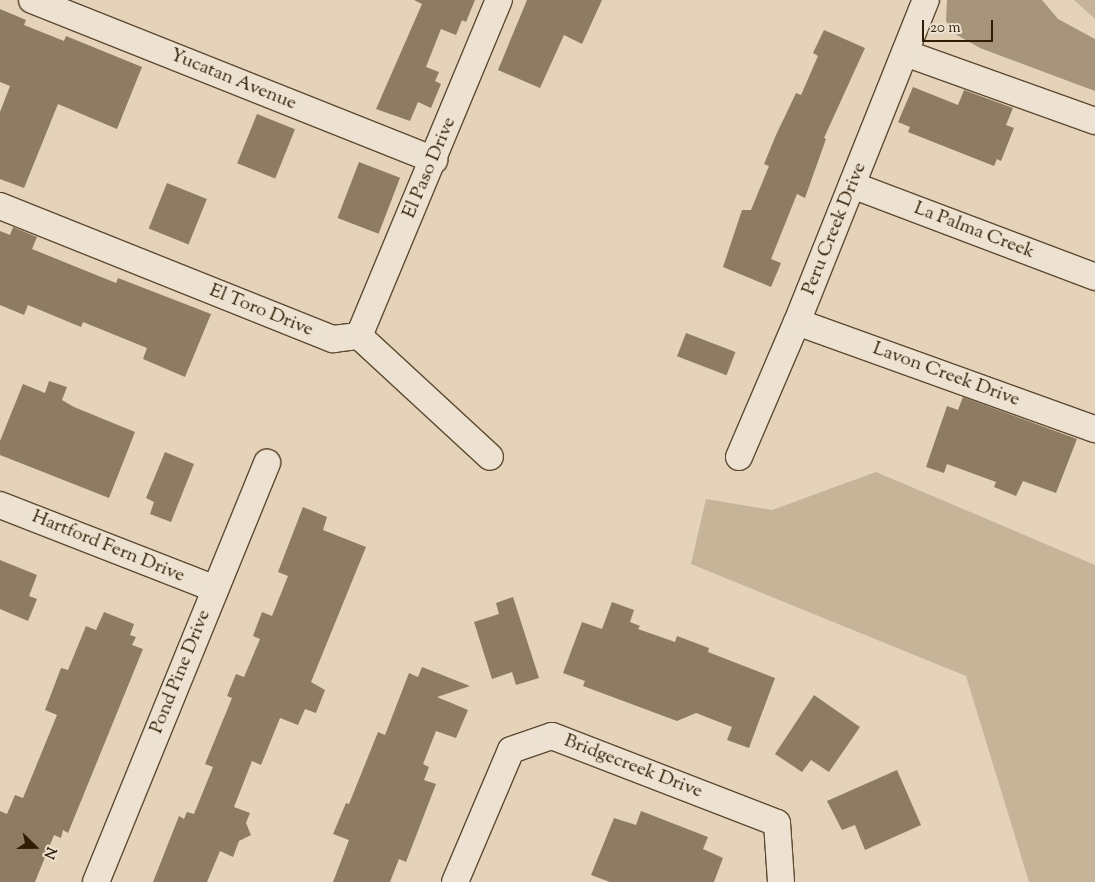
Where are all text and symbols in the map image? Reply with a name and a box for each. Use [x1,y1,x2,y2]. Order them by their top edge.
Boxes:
scale bar [925,10,996,42]
text: 20 m [930,18,961,39]
street label: Yucatan Avenue [166,44,300,116]
street label: El Paso Drive [398,114,462,222]
street label: Peru Creek Drive [798,159,872,299]
street label: La Palma Creek [910,198,1038,264]
street label: El Toro Drive [206,280,316,342]
street label: Lavon Creek Drive [869,338,1023,412]
street label: Hartford Fern Drive [28,506,188,588]
street label: Pond Pine Drive [146,607,216,737]
street label: Bridgecreek Drive [561,730,705,804]
north arrow [10,822,60,872]
text: N [38,844,60,862]

